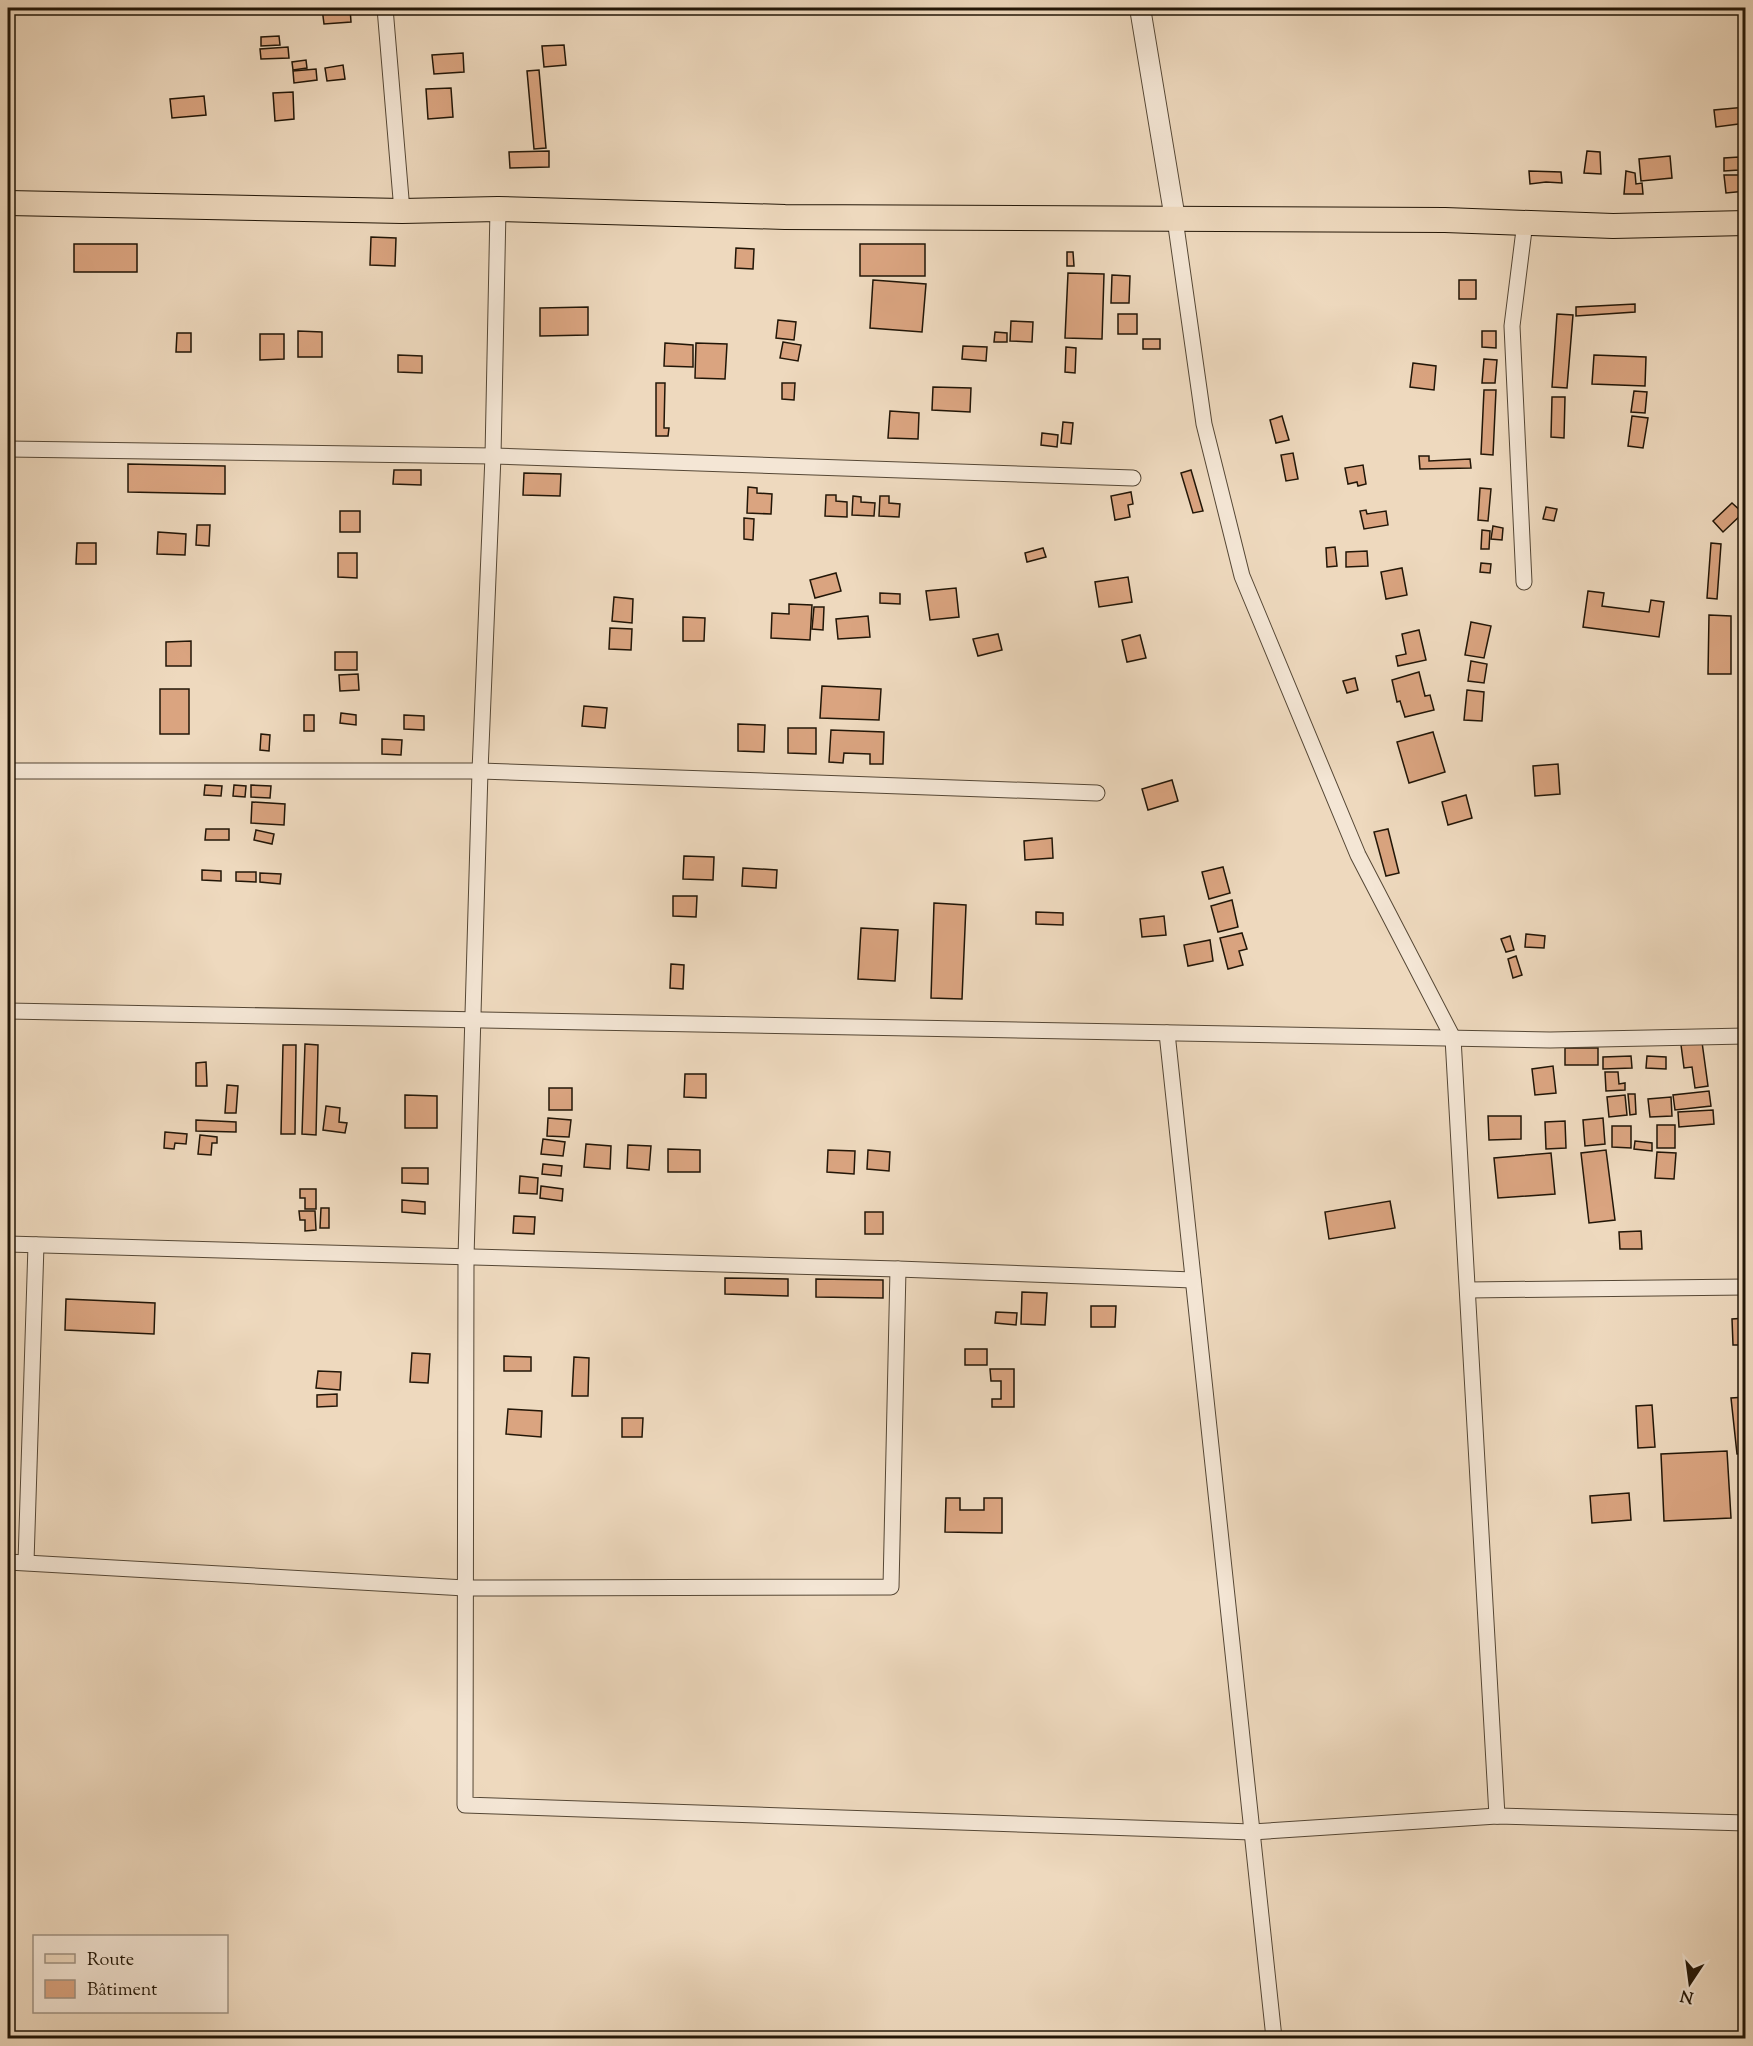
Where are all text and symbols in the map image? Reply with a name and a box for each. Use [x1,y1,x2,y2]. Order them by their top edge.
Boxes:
legend [33,1935,228,2013]
text: Route [87,1948,134,1974]
north arrow [1660,1953,1720,2013]
text: Bâtiment [87,1978,157,2004]
text: N [1678,1982,1696,2008]

